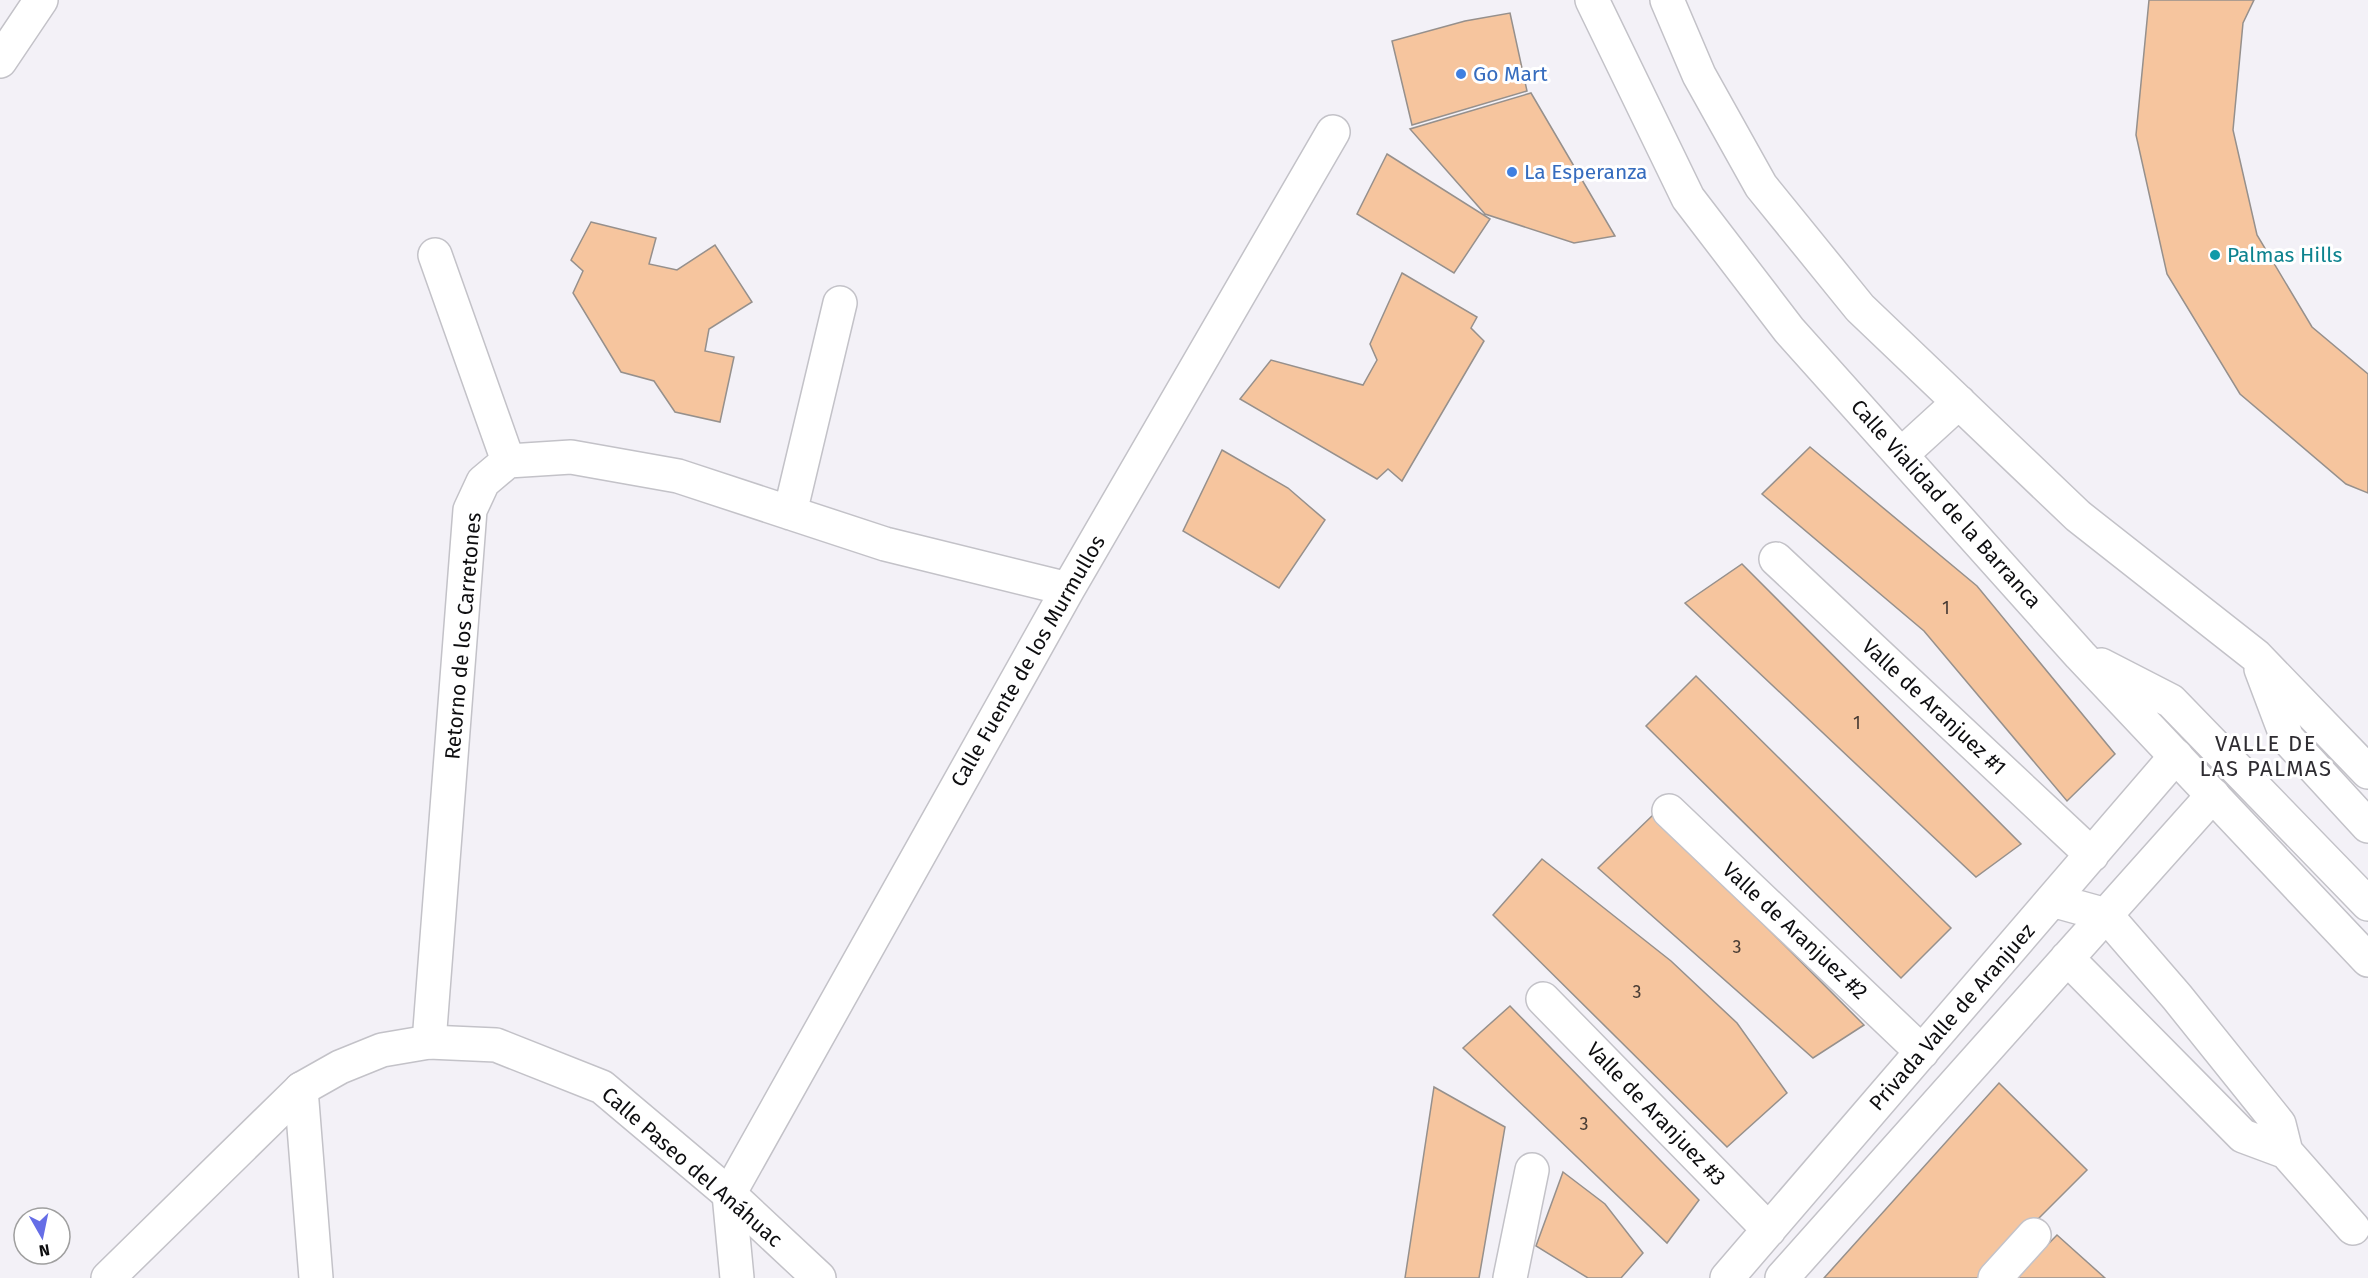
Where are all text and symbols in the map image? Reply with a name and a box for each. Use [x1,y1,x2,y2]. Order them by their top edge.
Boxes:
place label: Go Mart [1473,61,1548,87]
marker: Go Mart [1454,67,1468,81]
place label: La Esperanza [1524,159,1647,185]
marker: La Esperanza [1505,165,1519,179]
place label: Palmas Hills [2227,242,2343,268]
marker: Palmas Hills [2208,248,2222,262]
street label: Calle Vialidad de la Barranca [1845,394,2047,614]
street label: Retorno de los Carretones [439,511,487,761]
street label: Calle Fuente de los Murmullos [945,530,1111,791]
house number: 1 [1942,597,1950,619]
street label: Valle de Aranjuez #1 [1857,634,2011,780]
house number: 1 [1853,712,1861,734]
district label: VALLE DE LAS PALMAS [2200,730,2332,782]
street label: Valle de Aranjuez #2 [1717,857,1873,1005]
street label: Privada Valle de Aranjuez [1864,918,2040,1116]
house number: 3 [1733,936,1741,958]
house number: 3 [1633,981,1641,1003]
street label: Valle de Aranjuez #3 [1581,1037,1731,1191]
street label: Calle Paseo del Anáhuac [596,1081,788,1253]
house number: 3 [1580,1113,1588,1135]
north arrow [12,1206,72,1266]
text: N [38,1240,51,1261]

